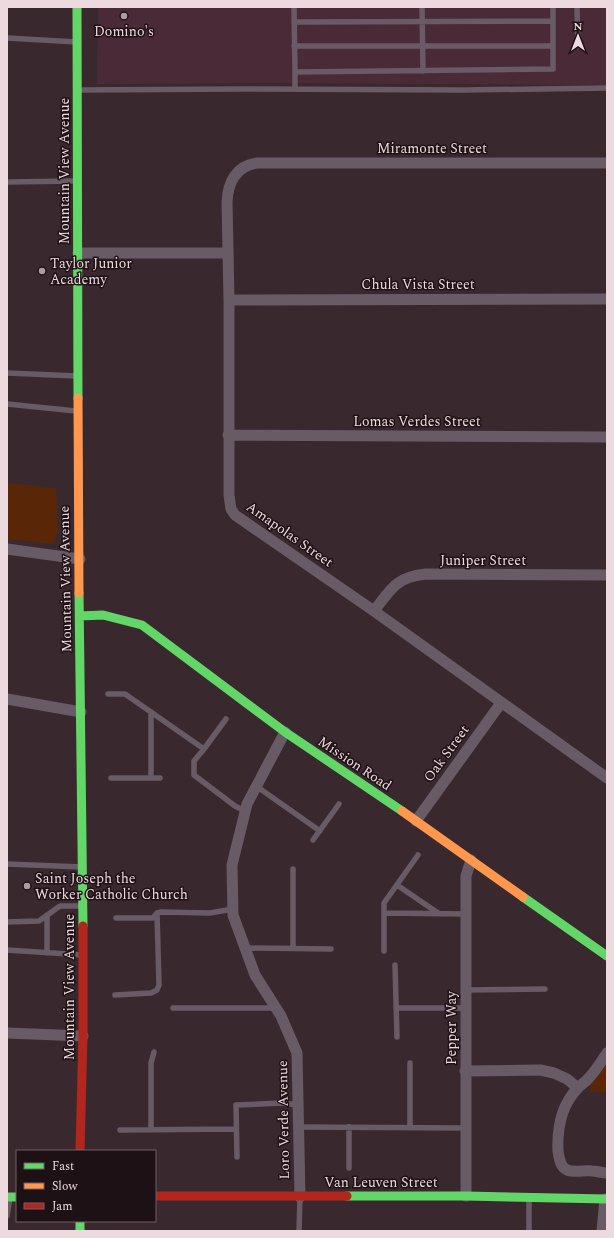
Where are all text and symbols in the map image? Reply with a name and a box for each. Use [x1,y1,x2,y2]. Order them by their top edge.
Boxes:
marker: Domino's [119,11,129,21]
north arrow [558,16,598,56]
text: N [574,18,583,35]
place label: Domino's [94,21,154,42]
street label: Mountain View Avenue [54,97,75,244]
street label: Miramonte Street [377,138,487,159]
place label: Taylor Junior Academy [50,253,132,290]
marker: Taylor Junior Academy [37,266,47,276]
street label: Chula Vista Street [361,274,475,295]
street label: Lomas Verdes Street [353,411,481,432]
street label: Amapolas Street [242,497,338,572]
street label: Mountain View Avenue [54,505,77,652]
street label: Juniper Street [440,550,526,571]
street label: Oak Street [418,720,474,786]
street label: Mission Road [314,731,396,796]
place label: Saint Joseph the Worker Catholic Church [35,868,188,905]
marker: Saint Joseph the Worker Catholic Church [22,881,32,891]
street label: Mountain View Avenue [59,913,80,1060]
street label: Pepper Way [441,990,462,1065]
street label: Loro Verde Avenue [272,1060,295,1180]
legend [16,1150,156,1222]
text: Fast [52,1157,74,1176]
street label: Van Leuven Street [324,1172,438,1193]
text: Slow [52,1177,78,1196]
text: Jam [52,1197,73,1216]

